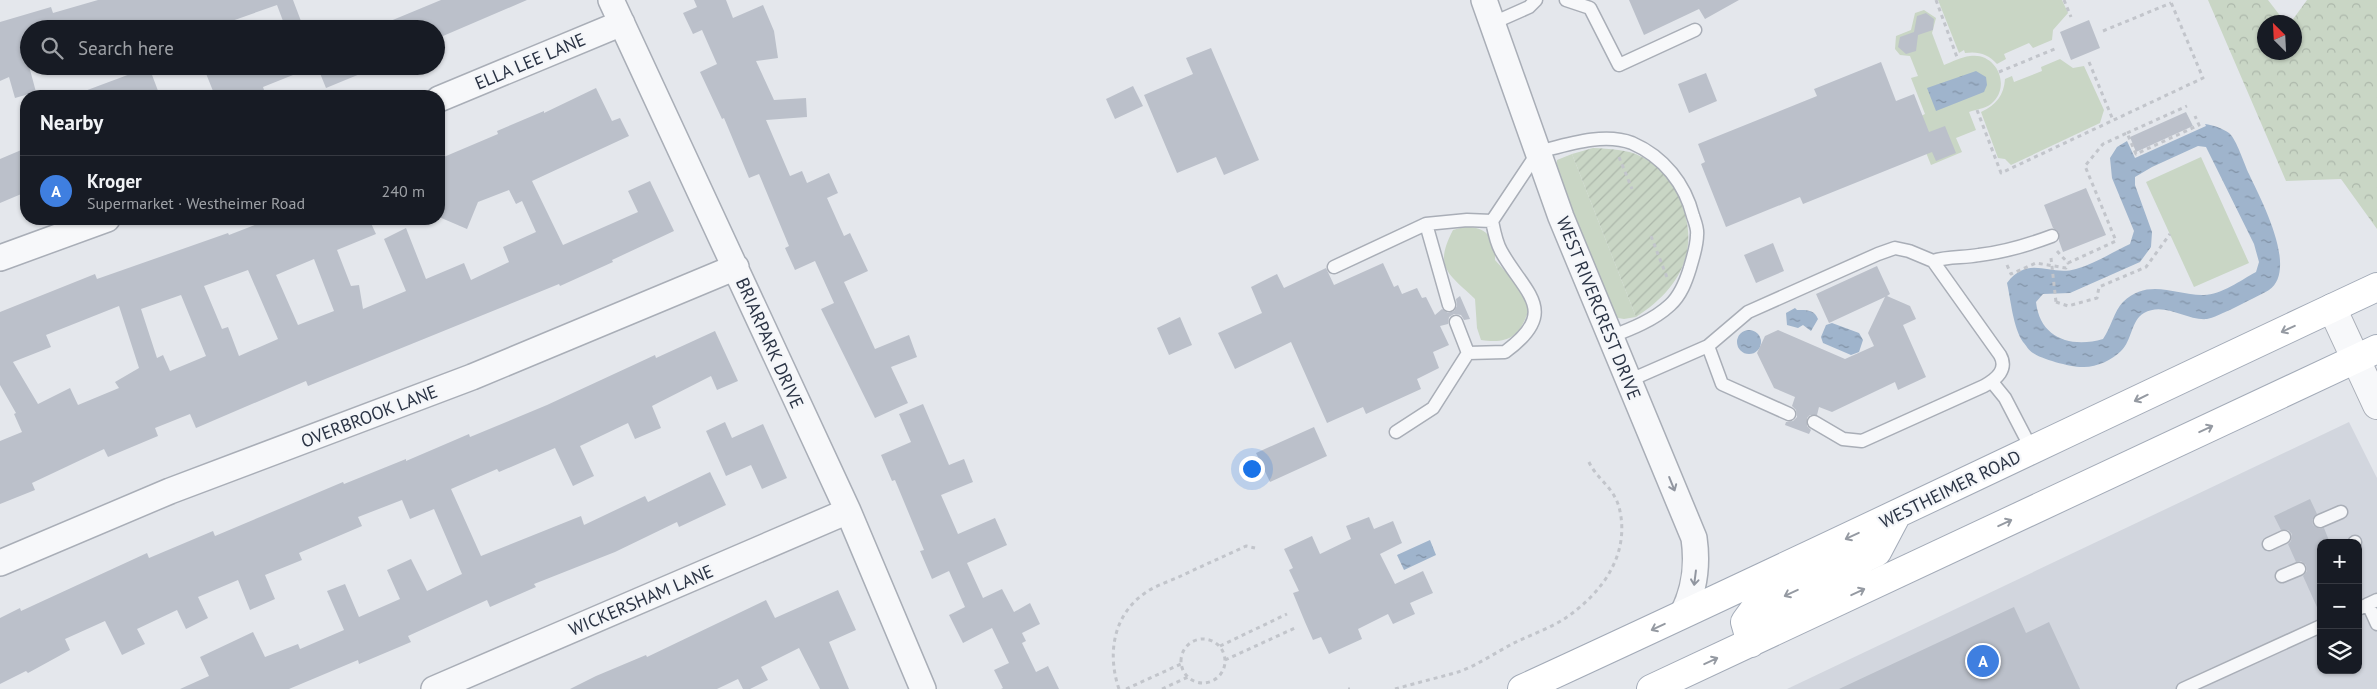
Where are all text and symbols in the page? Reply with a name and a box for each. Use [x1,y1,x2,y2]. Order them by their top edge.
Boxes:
north arrow [2257,15,2302,60]
search box [20,20,445,75]
street label: ELLA LEE LANE [471,27,589,95]
icon: search [38,34,66,62]
text: Search here [78,36,174,60]
text: Nearby [40,109,103,136]
text: Kroger [87,169,142,193]
text: A [51,181,61,201]
text: 240 m [382,181,425,201]
text: Supermarket · Westheimer Road [87,193,305,213]
street label: WEST RIVERCREST DRIVE [1552,213,1646,403]
street label: BRIARPARK DRIVE [731,274,809,412]
one-way arrow [2281,324,2296,334]
street label: OVERBROOK LANE [297,379,441,453]
one-way arrow [2134,393,2149,403]
one-way arrow [2198,423,2213,433]
street label: WESTHEIMER ROAD [1875,445,2025,533]
your location [1239,456,1265,482]
one-way arrow [1668,476,1677,491]
one-way arrow [1998,518,2013,528]
one-way arrow [1845,531,1860,541]
map controls [2317,539,2362,674]
button: + [2317,539,2362,584]
street label: WICKERSHAM LANE [565,559,717,641]
one-way arrow [1690,569,1700,585]
button: − [2317,584,2362,629]
one-way arrow [1851,587,1866,597]
one-way arrow [1783,588,1798,598]
one-way arrow [1651,623,1666,632]
button: layers [2317,629,2362,674]
pin: A [1967,642,1999,680]
one-way arrow [1703,656,1718,665]

